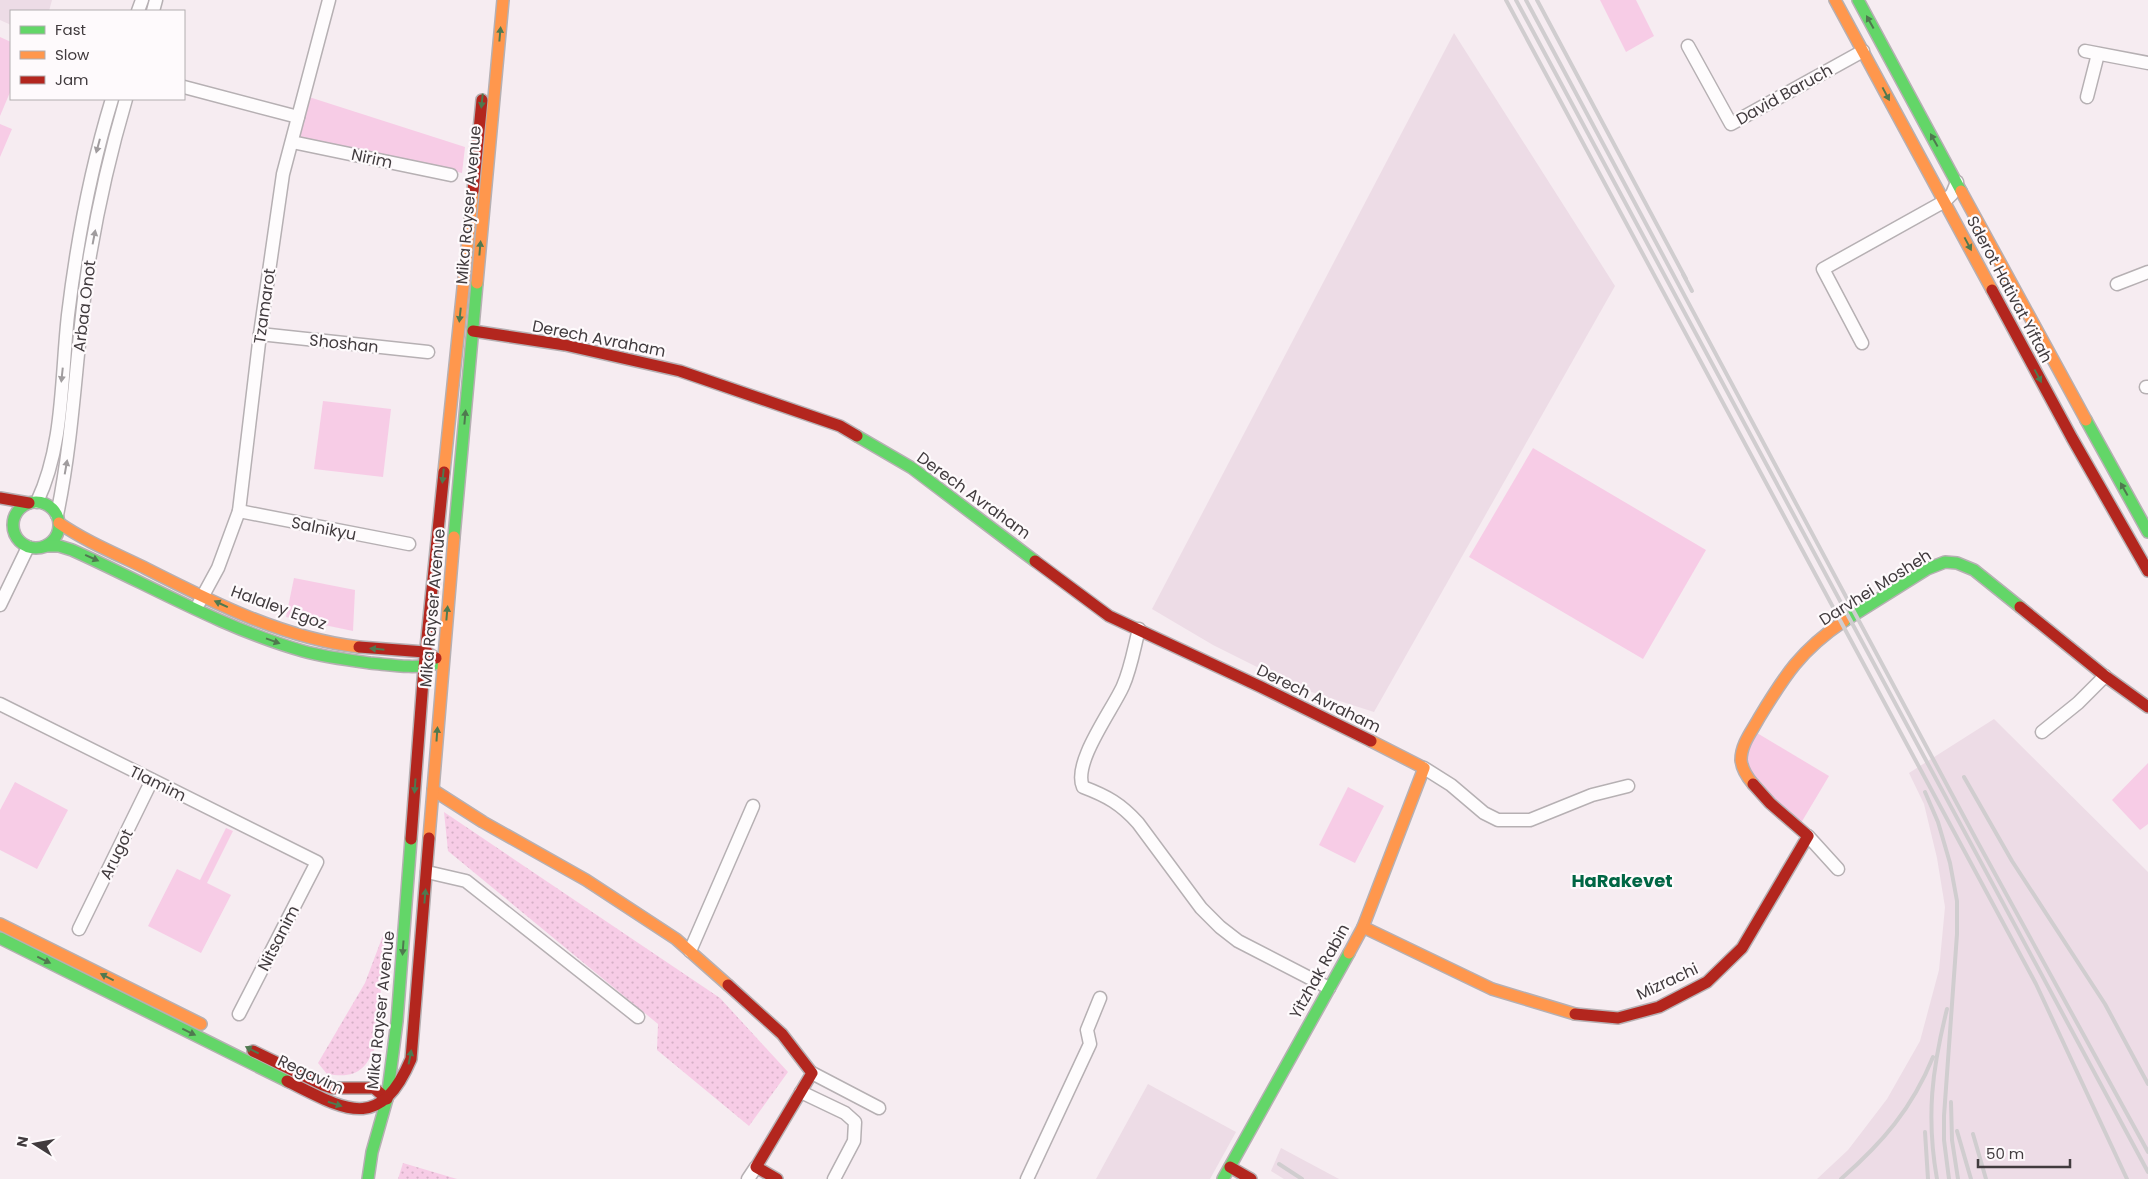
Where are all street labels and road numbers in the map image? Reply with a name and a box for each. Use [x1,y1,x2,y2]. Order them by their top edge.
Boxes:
street label: David Baruch [1732,58,1837,130]
street label: Mika Rayser Avenue [450,125,487,285]
street label: Nirim [349,143,395,174]
street label: Sderot Hativat Yiftah [1961,212,2058,367]
street label: Arbaa Onot [67,259,102,353]
street label: Tzamarot [248,267,281,345]
street label: Derech Avraham [530,314,668,363]
street label: Shoshan [308,328,380,359]
street label: Derech Avraham [912,446,1035,545]
street label: Salnikyu [289,511,358,546]
street label: Mika Rayser Avenue [414,528,451,688]
street label: Darvhei Mosheh [1815,544,1936,631]
street label: Halaley Egoz [228,580,330,635]
street label: Derech Avraham [1253,658,1385,738]
street label: Tlamim [126,760,190,807]
street label: Arugot [94,825,139,883]
street label: Nitsanim [252,901,305,975]
street label: Yitzhak Rabin [1284,920,1355,1023]
street label: Mika Rayser Avenue [361,930,400,1090]
street label: Mizrachi [1633,957,1702,1006]
street label: Regavim [274,1049,348,1100]

